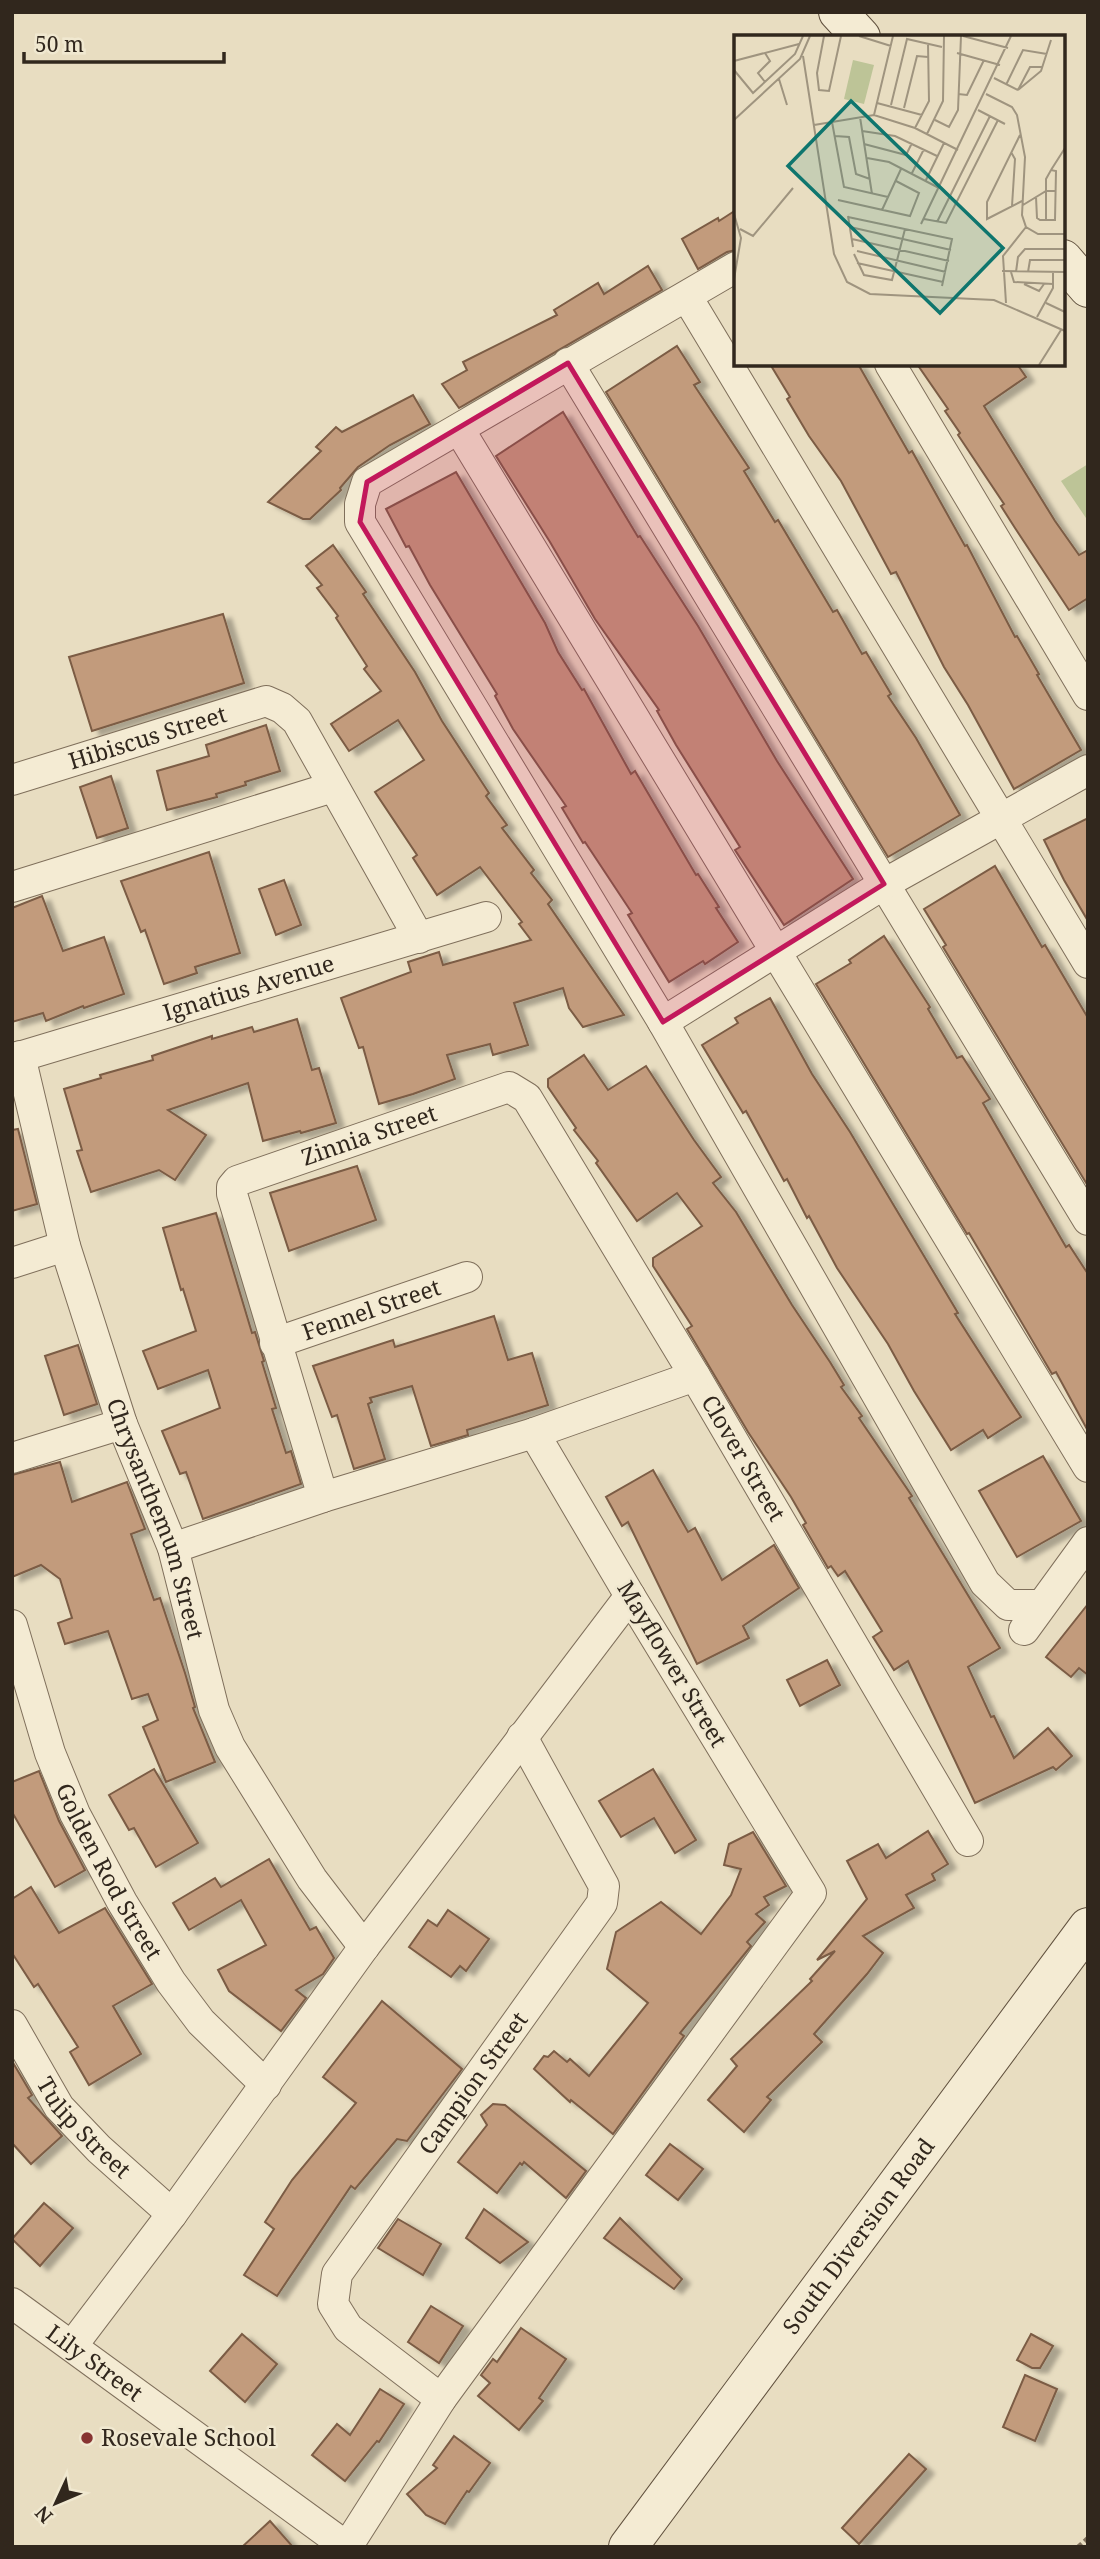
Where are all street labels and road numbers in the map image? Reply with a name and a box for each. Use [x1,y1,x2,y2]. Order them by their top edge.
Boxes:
street label: Hibiscus Street [64,697,230,777]
street label: Ignatius Avenue [159,946,338,1028]
street label: Zinnia Street [297,1096,441,1173]
street label: Fennel Street [298,1270,445,1347]
street label: Clover Street [694,1389,794,1527]
street label: Chrysanthemum Street [100,1394,212,1643]
street label: Mayflower Street [611,1574,735,1753]
street label: Golden Rod Street [49,1778,171,1965]
street label: Campion Street [410,2005,534,2161]
street label: Tulip Street [30,2071,138,2185]
street label: South Diversion Road [774,2131,941,2340]
street label: Lily Street [40,2316,150,2408]

